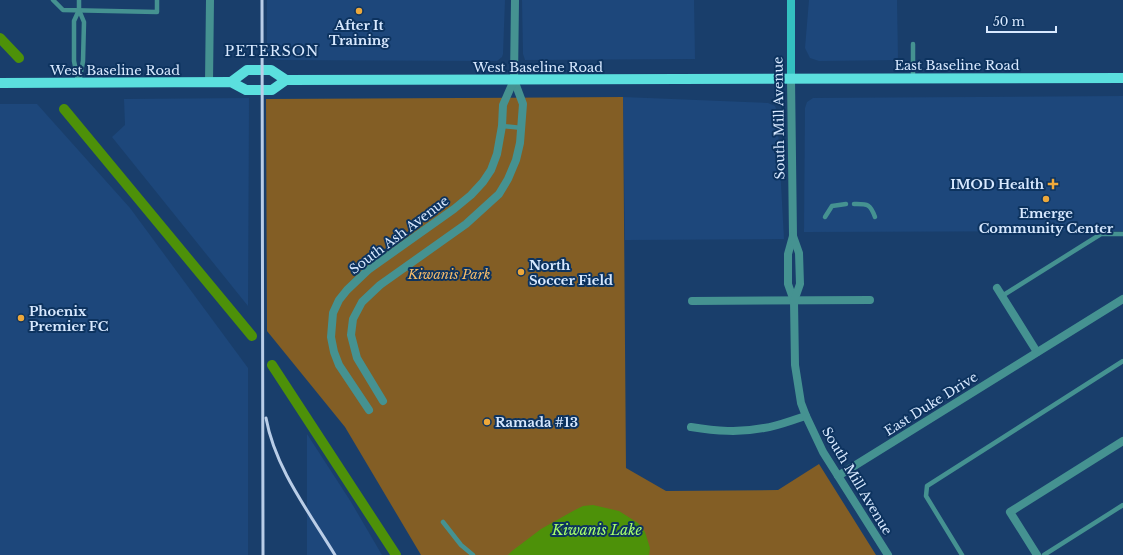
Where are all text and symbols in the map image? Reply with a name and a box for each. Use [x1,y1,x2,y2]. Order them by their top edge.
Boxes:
marker: After It Training [354,6,364,16]
scale bar [987,8,1056,34]
text: 50 m [993,14,1025,29]
place label: After It Training [329,17,390,49]
district label: PETERSON [225,42,319,60]
street label: South Mill Avenue [769,56,789,180]
street label: East Baseline Road [894,57,1020,74]
street label: West Baseline Road [472,59,603,76]
street label: West Baseline Road [49,62,180,79]
place label: IMOD Health [950,176,1045,193]
marker: IMOD Health [1047,178,1059,190]
street label: South Ash Avenue [346,192,452,278]
marker: Emerge Community Center [1041,194,1051,204]
place label: Emerge Community Center [979,205,1114,237]
place label: North Soccer Field [529,257,613,289]
park label: Kiwanis Park [407,266,491,283]
marker: North Soccer Field [516,267,526,277]
place label: Phoenix Premier FC [29,303,109,335]
marker: Phoenix Premier FC [16,313,26,323]
street label: East Duke Drive [881,368,981,440]
place label: Ramada #13 [495,414,578,431]
marker: Ramada #13 [482,417,492,427]
street label: South Mill Avenue [818,424,896,538]
water label: Kiwanis Lake [551,521,643,539]

